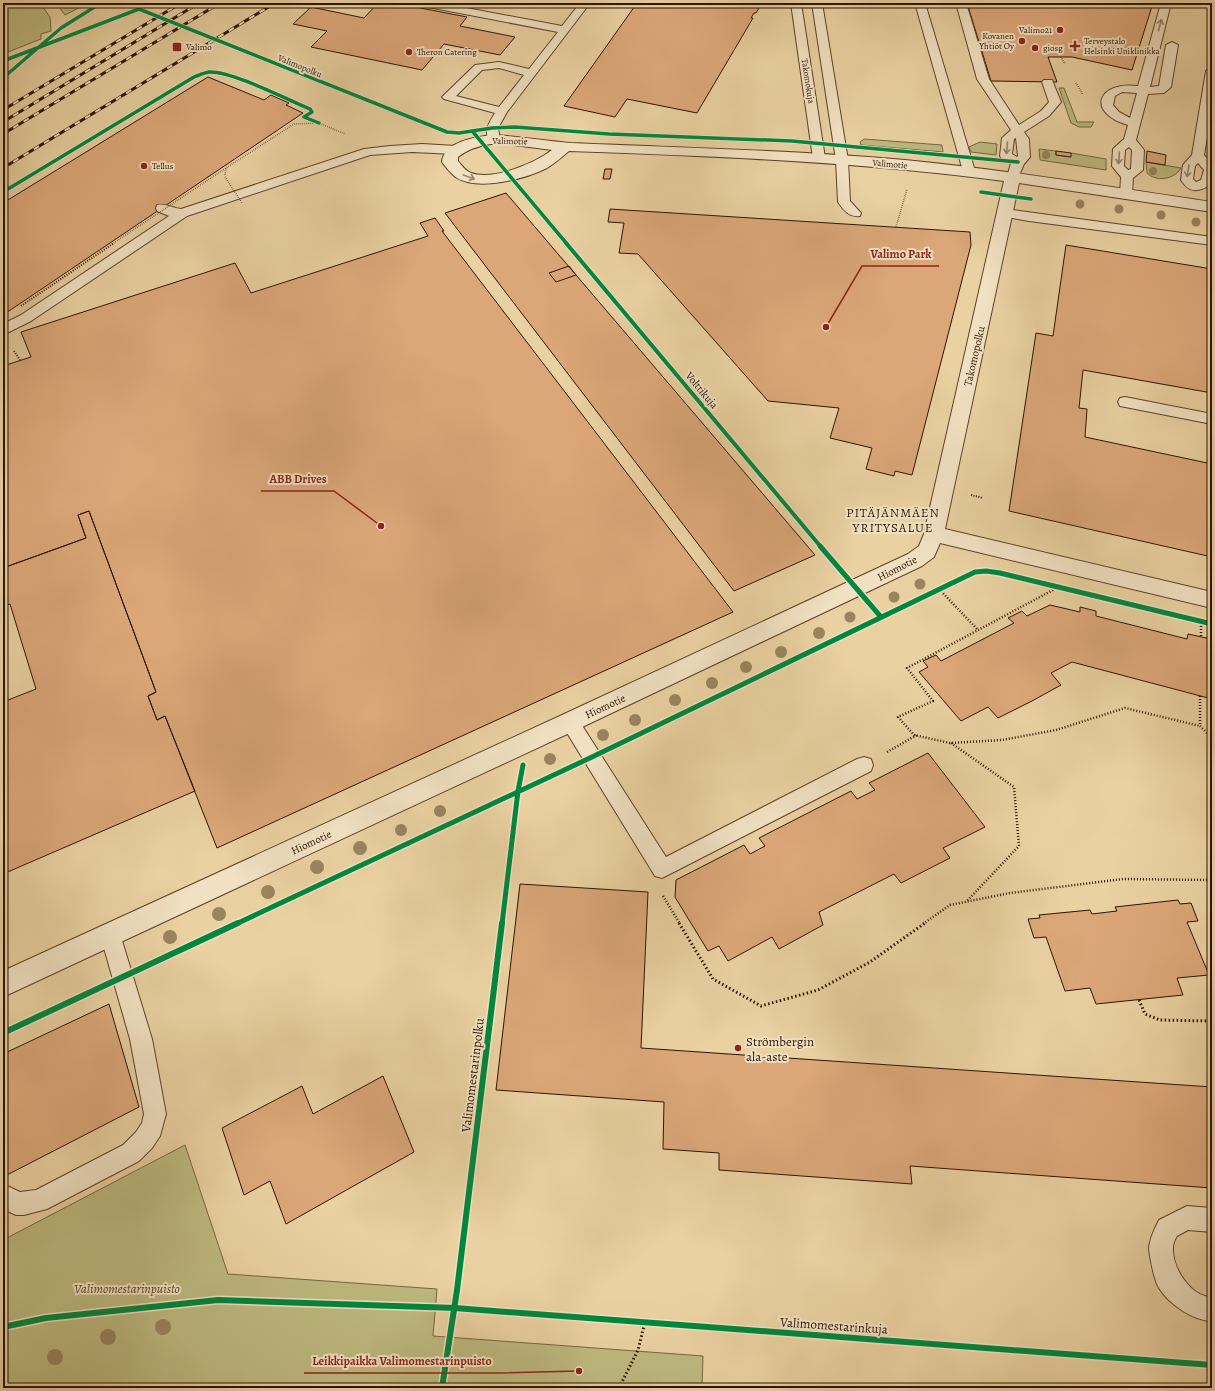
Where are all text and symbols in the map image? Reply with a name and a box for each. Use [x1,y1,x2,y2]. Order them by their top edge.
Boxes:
one-way arrow [1157,19,1164,32]
place label: Valimo21 [1018,24,1052,36]
marker: Valimo21 [1055,25,1065,35]
place label: Kovanen Yhtiöt Oy [978,30,1015,52]
place label: Terveystalo Helsinki Uniklinikka [1084,35,1161,57]
marker: Kovanen Yhtiöt Oy [1017,36,1027,46]
marker: Terveystalo Helsinki Uniklinikka [1069,40,1081,52]
marker: Valimo [171,41,183,53]
place label: Valimo [185,41,212,53]
place label: giosg [1043,42,1063,54]
marker: giosg [1030,43,1040,53]
place label: Theron Catering [417,46,477,58]
marker: Theron Catering [404,47,414,57]
street label: Valimopolku [275,51,324,80]
street label: Takomokuja [799,58,818,105]
street label: Valimotie [491,135,528,147]
one-way arrow [1003,141,1010,154]
one-way arrow [1115,151,1122,164]
street label: Valimotie [871,156,908,172]
place label: Tellus [152,160,174,172]
marker: Tellus [139,161,149,171]
one-way arrow [1184,164,1192,177]
one-way arrow [462,173,474,181]
callout: Valimo Park [862,242,939,266]
text: Valimo Park [870,246,932,262]
street label: Takomopolku [960,325,989,388]
street label: Volttikuja [681,368,722,413]
callout: ABB Drives [261,467,334,491]
text: ABB Drives [268,471,327,487]
district label: PITÄJÄNMÄEN YRITYSALUE [846,504,940,536]
street label: Hiomotie [875,552,920,585]
street label: Hiomotie [583,691,628,722]
street label: Hiomotie [289,827,334,858]
street label: Valimomestarinpolku [457,1017,488,1134]
place label: Strömbergin ala-aste [746,1033,814,1065]
marker: Strömbergin ala-aste [733,1043,743,1053]
park label: Valimomestarinpuisto [74,1280,180,1297]
street label: Valimomestarinkuja [779,1313,888,1338]
callout: Leikkipaikka Valimomestarinpuisto [304,1349,500,1373]
text: Leikkipaikka Valimomestarinpuisto [312,1353,492,1369]

